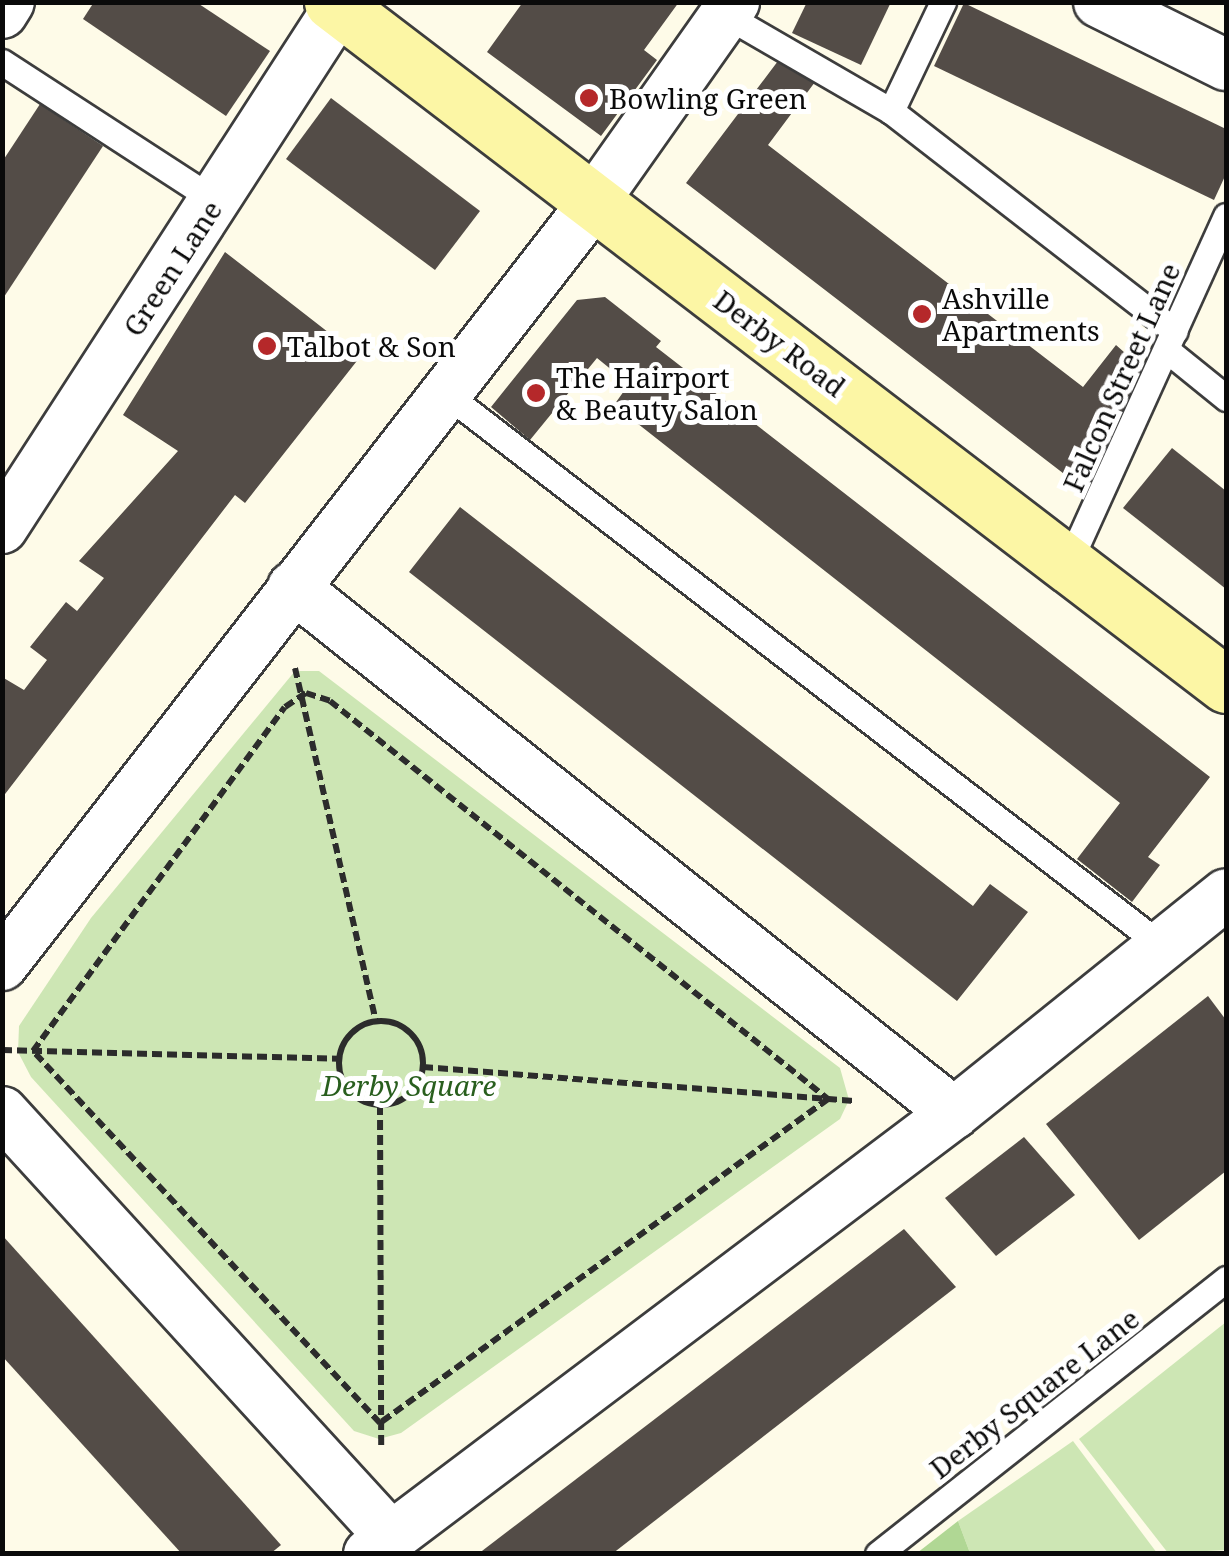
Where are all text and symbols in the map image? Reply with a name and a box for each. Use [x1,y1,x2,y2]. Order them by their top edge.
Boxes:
place label: Bowling Green [609,81,807,115]
marker: Bowling Green [578,87,600,109]
street label: Green Lane [116,194,228,342]
street label: Falcon Street Lane [1055,257,1187,497]
place label: Ashville Apartments [942,281,1100,347]
street label: Derby Road [708,283,852,403]
marker: Ashville Apartments [911,303,933,325]
place label: Talbot & Son [287,329,456,363]
marker: Talbot & Son [256,335,278,357]
place label: The Hairport & Beauty Salon [556,360,758,426]
marker: The Hairport & Beauty Salon [525,382,547,404]
park label: Derby Square [322,1068,496,1102]
street label: Derby Square Lane [923,1301,1145,1485]

